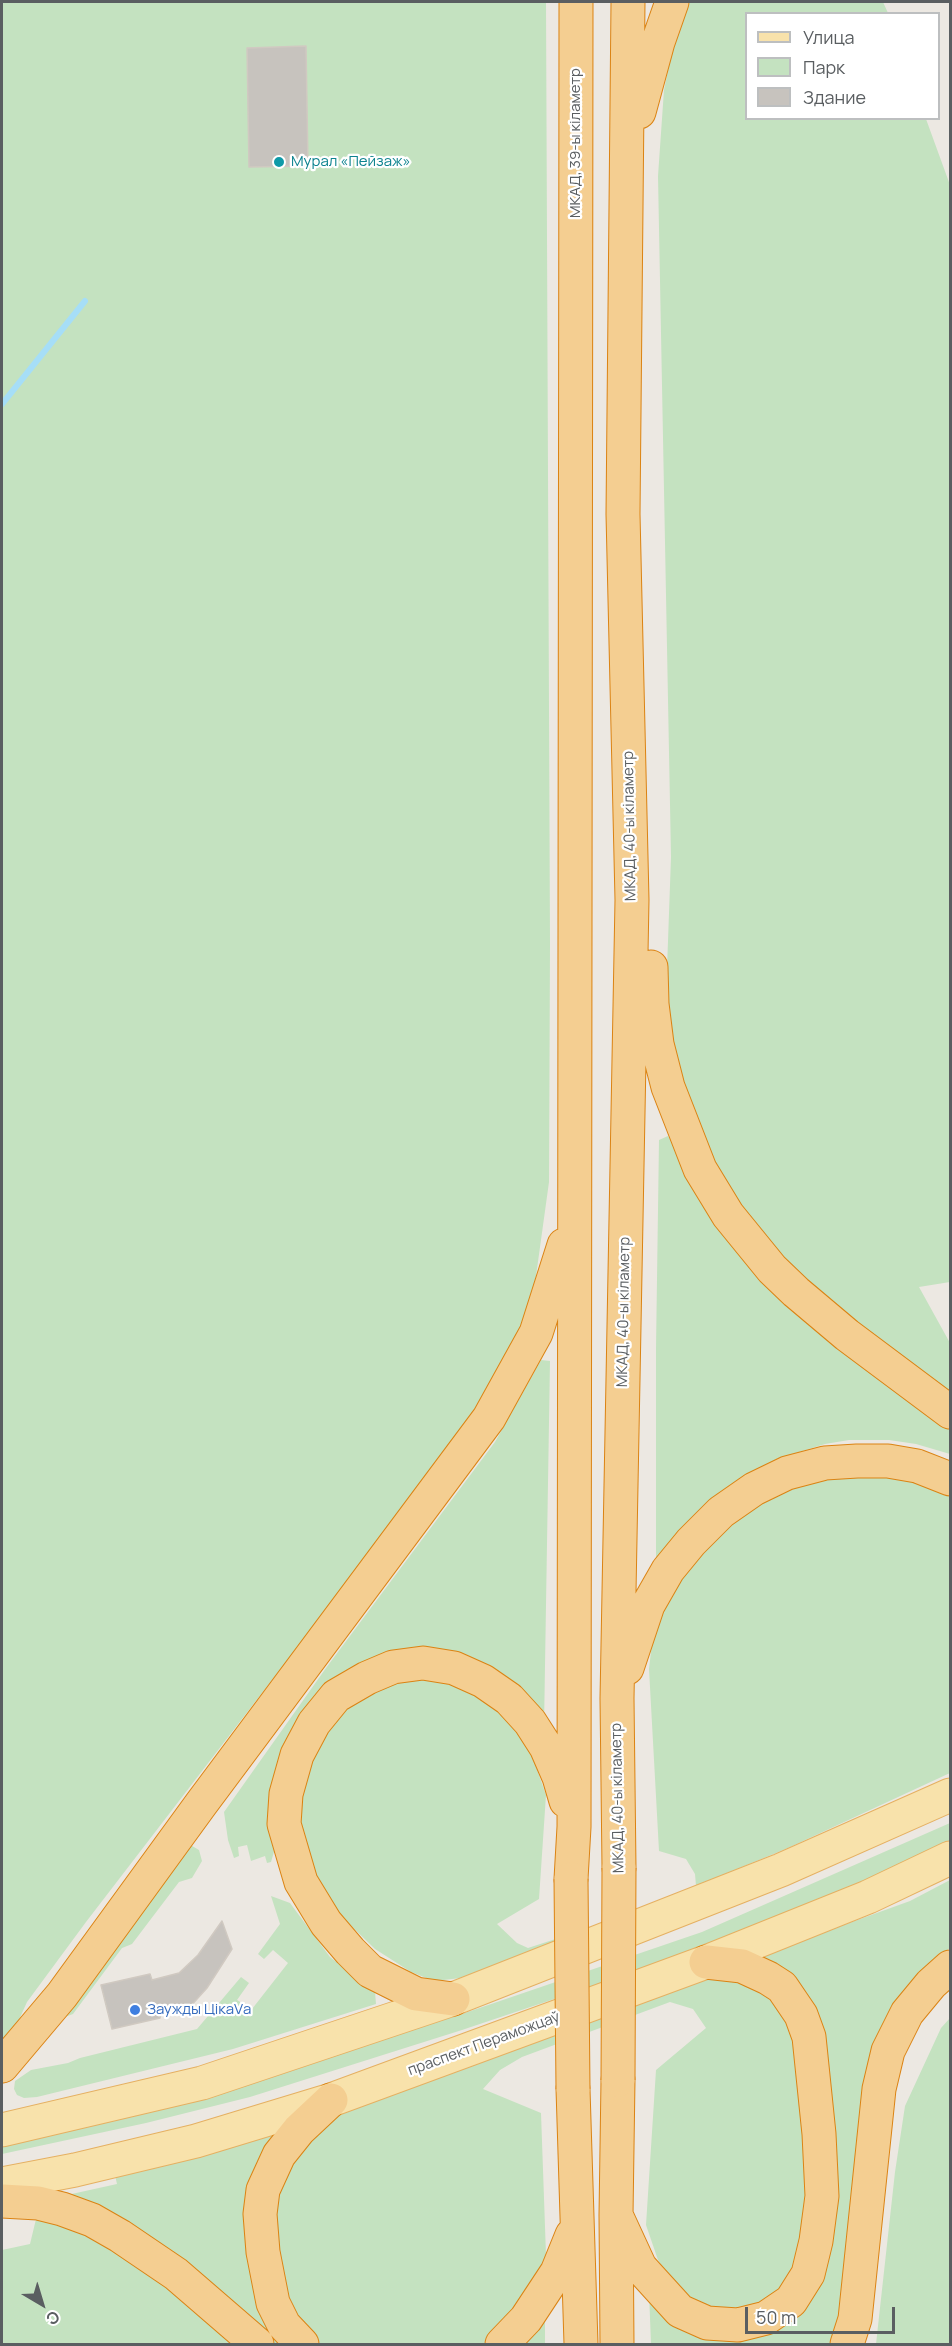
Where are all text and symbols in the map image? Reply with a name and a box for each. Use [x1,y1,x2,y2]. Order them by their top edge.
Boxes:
legend [745,12,940,120]
text: Улица [803,25,855,49]
text: Парк [803,55,845,79]
street label: МКАД, 39-ы кіламетр [567,68,585,218]
text: Здание [803,85,866,109]
place label: Мурал «Пейзаж» [291,153,411,171]
marker: Мурал «Пейзаж» [272,155,286,169]
street label: МКАД, 40-ы кіламетр [620,751,640,901]
street label: МКАД, 40-ы кіламетр [614,1237,634,1387]
street label: МКАД, 40-ы кіламетр [608,1723,628,1873]
place label: Заужды ЦікаVа [147,2001,251,2019]
marker: Заужды ЦікаVа [128,2003,142,2017]
street label: праспект Пераможцаў [406,2008,562,2080]
north arrow [12,2274,72,2334]
scale bar [748,2295,898,2333]
text: 50 m [756,2305,796,2329]
text: С [42,2306,65,2330]

